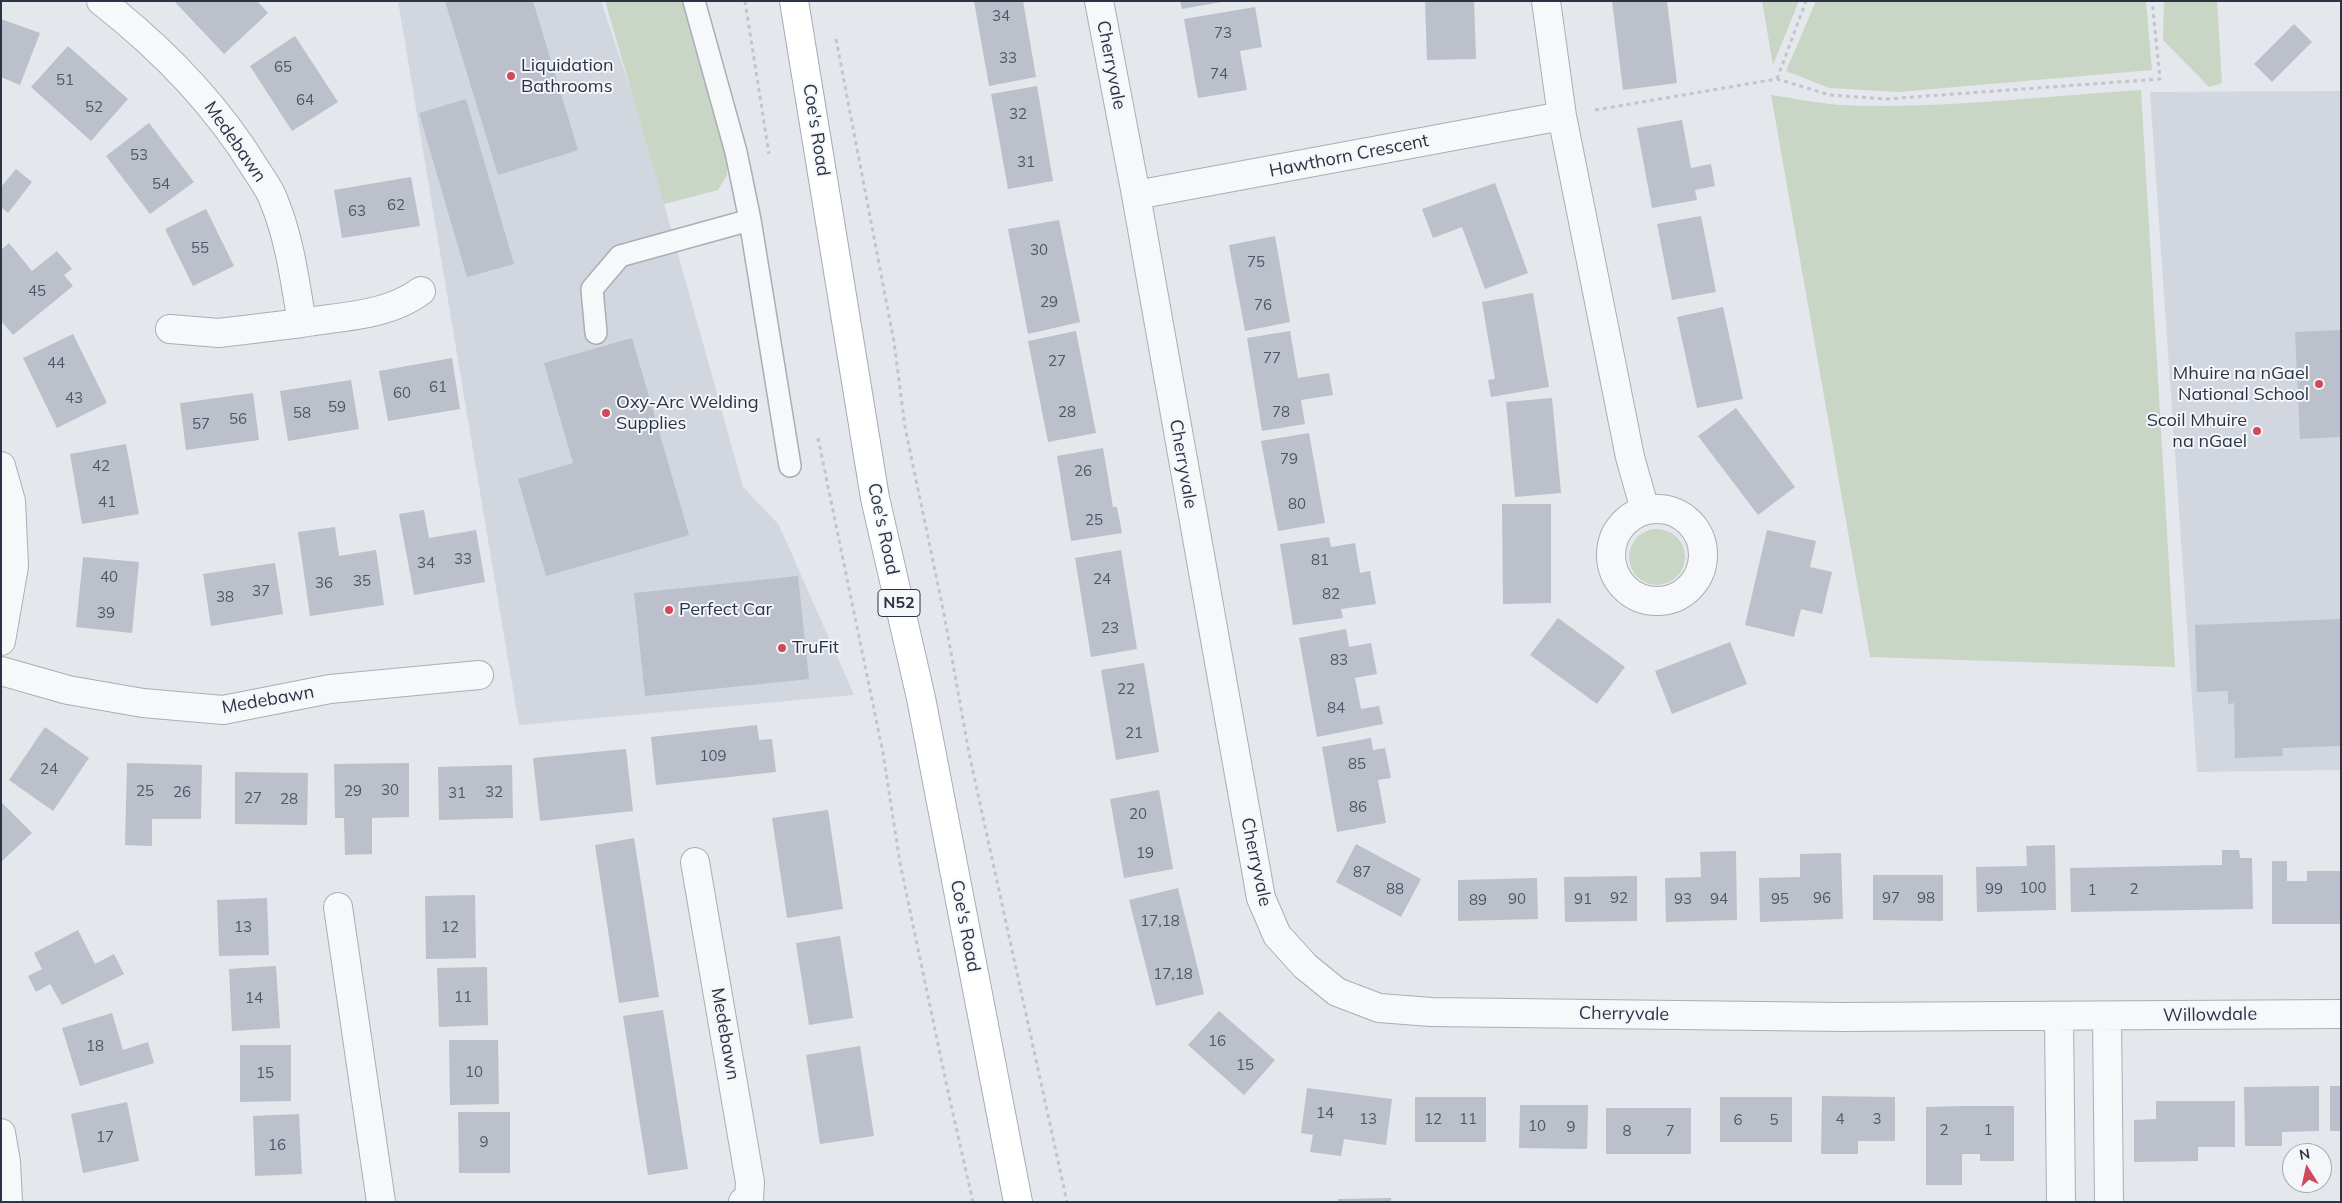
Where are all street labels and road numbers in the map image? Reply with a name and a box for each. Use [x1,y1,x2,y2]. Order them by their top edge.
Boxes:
street label: Cherryvale [1092,19,1130,111]
street label: Coe's Road [798,82,834,178]
street label: Medebawn [199,97,271,187]
street label: Hawthorn Crescent [1267,130,1431,182]
street label: Cherryvale [1165,418,1201,510]
street label: Coe's Road [863,481,903,577]
road number: N52 [878,590,920,616]
street label: Medebawn [220,681,316,719]
street label: Cherryvale [1236,816,1276,908]
street label: Coe's Road [945,878,985,974]
street label: Medebawn [706,986,744,1082]
street label: Cherryvale [1579,1002,1669,1026]
street label: Willowdale [2163,1003,2257,1027]

